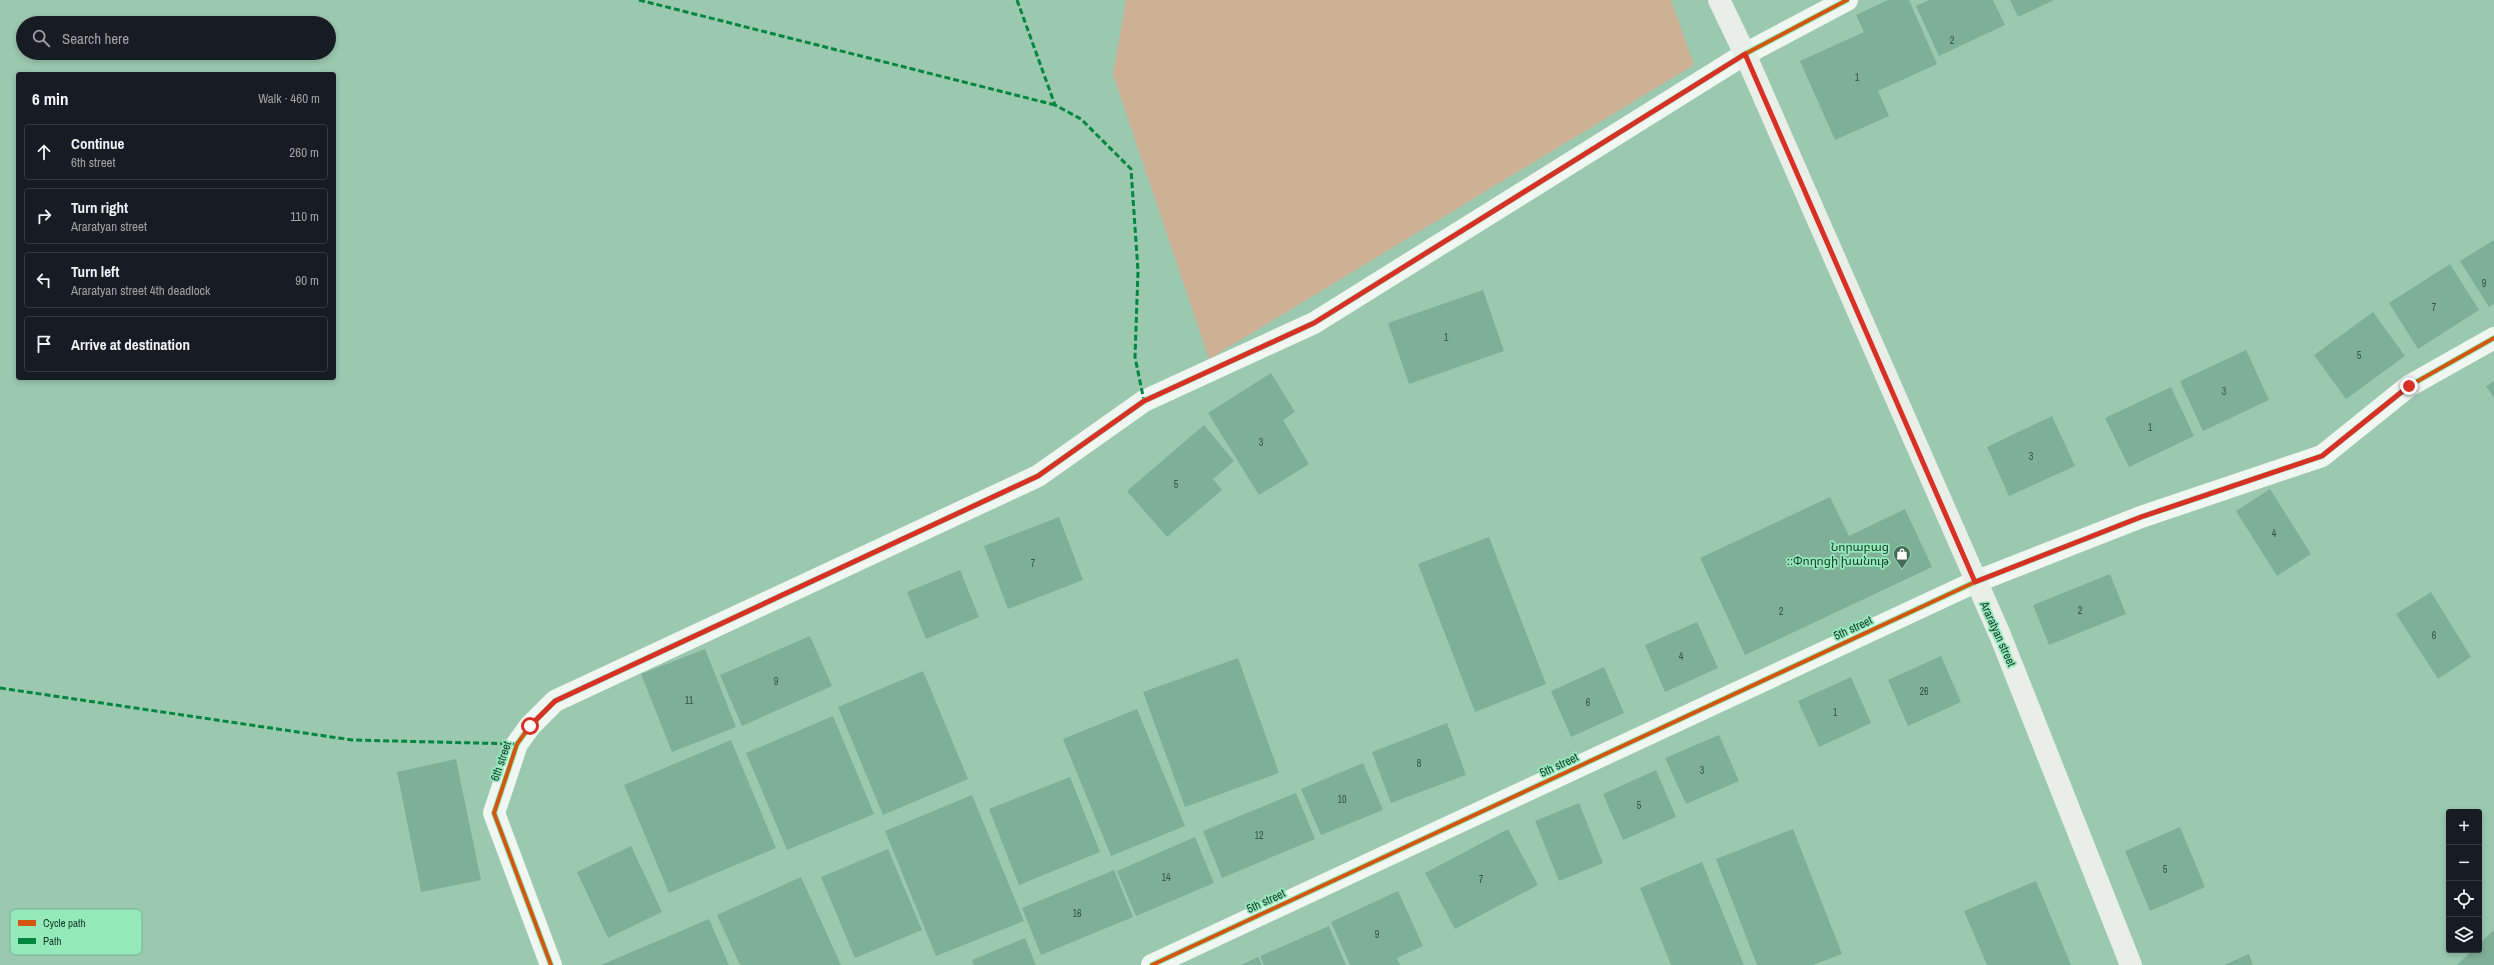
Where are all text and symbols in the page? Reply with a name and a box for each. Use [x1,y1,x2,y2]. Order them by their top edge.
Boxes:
search box [16,16,336,60]
icon: search [30,27,52,49]
text: Search here [62,28,129,49]
house number: 2 [1950,34,1955,47]
house number: 1 [1855,71,1860,84]
text: 6 min [32,87,68,110]
text: Walk · 460 m [258,90,320,107]
text: Continue [71,133,124,154]
icon: ahead [33,141,55,163]
text: 260 m [289,144,319,161]
text: 6th street [71,154,115,171]
text: Turn right [71,197,128,218]
icon: right [33,205,55,227]
text: 110 m [290,208,319,225]
text: Araratyan street [71,218,147,235]
text: Turn left [71,261,119,282]
icon: left [33,269,55,291]
text: 90 m [295,272,319,289]
house number: 9 [2482,277,2487,290]
text: Araratyan street 4th deadlock [71,282,210,299]
house number: 7 [2432,301,2437,314]
house number: 1 [1444,331,1449,344]
icon: arrive [33,333,55,355]
text: Arrive at destination [71,334,190,355]
house number: 5 [2357,349,2362,362]
route end [2400,377,2418,395]
house number: 3 [2222,385,2227,398]
house number: 1 [2148,421,2153,434]
house number: 3 [1259,436,1264,449]
house number: 3 [2029,450,2034,463]
house number: 5 [1174,478,1179,491]
house number: 4 [2272,527,2277,540]
place label: Նորաբաց ։։Փողոցի խանութ [1787,539,1890,569]
shop icon: Նորաբաց ։։Փողոցի խանութ [1892,544,1912,569]
house number: 7 [1031,557,1036,570]
street label: Araratyan street [1976,598,2020,669]
house number: 2 [2078,604,2083,617]
house number: 2 [1779,605,1784,618]
street label: 5th street [1831,612,1875,644]
house number: 6 [2432,629,2437,642]
house number: 4 [1679,650,1684,663]
house number: 9 [774,675,779,688]
house number: 26 [1919,685,1929,698]
house number: 11 [685,694,694,707]
house number: 6 [1586,696,1591,709]
house number: 1 [1833,706,1838,719]
route start [521,717,539,735]
street label: 6th street [487,739,515,783]
street label: 5th street [1537,749,1581,781]
house number: 8 [1417,757,1422,770]
house number: 3 [1700,764,1705,777]
house number: 10 [1337,793,1347,806]
house number: 5 [1637,799,1642,812]
map controls [2446,809,2482,953]
button: + [2446,809,2482,845]
house number: 12 [1254,829,1264,842]
button: − [2446,845,2482,881]
house number: 5 [2163,863,2168,876]
house number: 14 [1161,871,1171,884]
house number: 7 [1479,873,1484,886]
button: locate [2446,881,2482,917]
street label: 5th street [1244,885,1288,917]
house number: 16 [1072,907,1082,920]
legend [10,909,142,955]
text: Cycle path [43,916,86,930]
button: layers [2446,917,2482,953]
house number: 9 [1375,928,1380,941]
text: Path [43,934,62,948]

